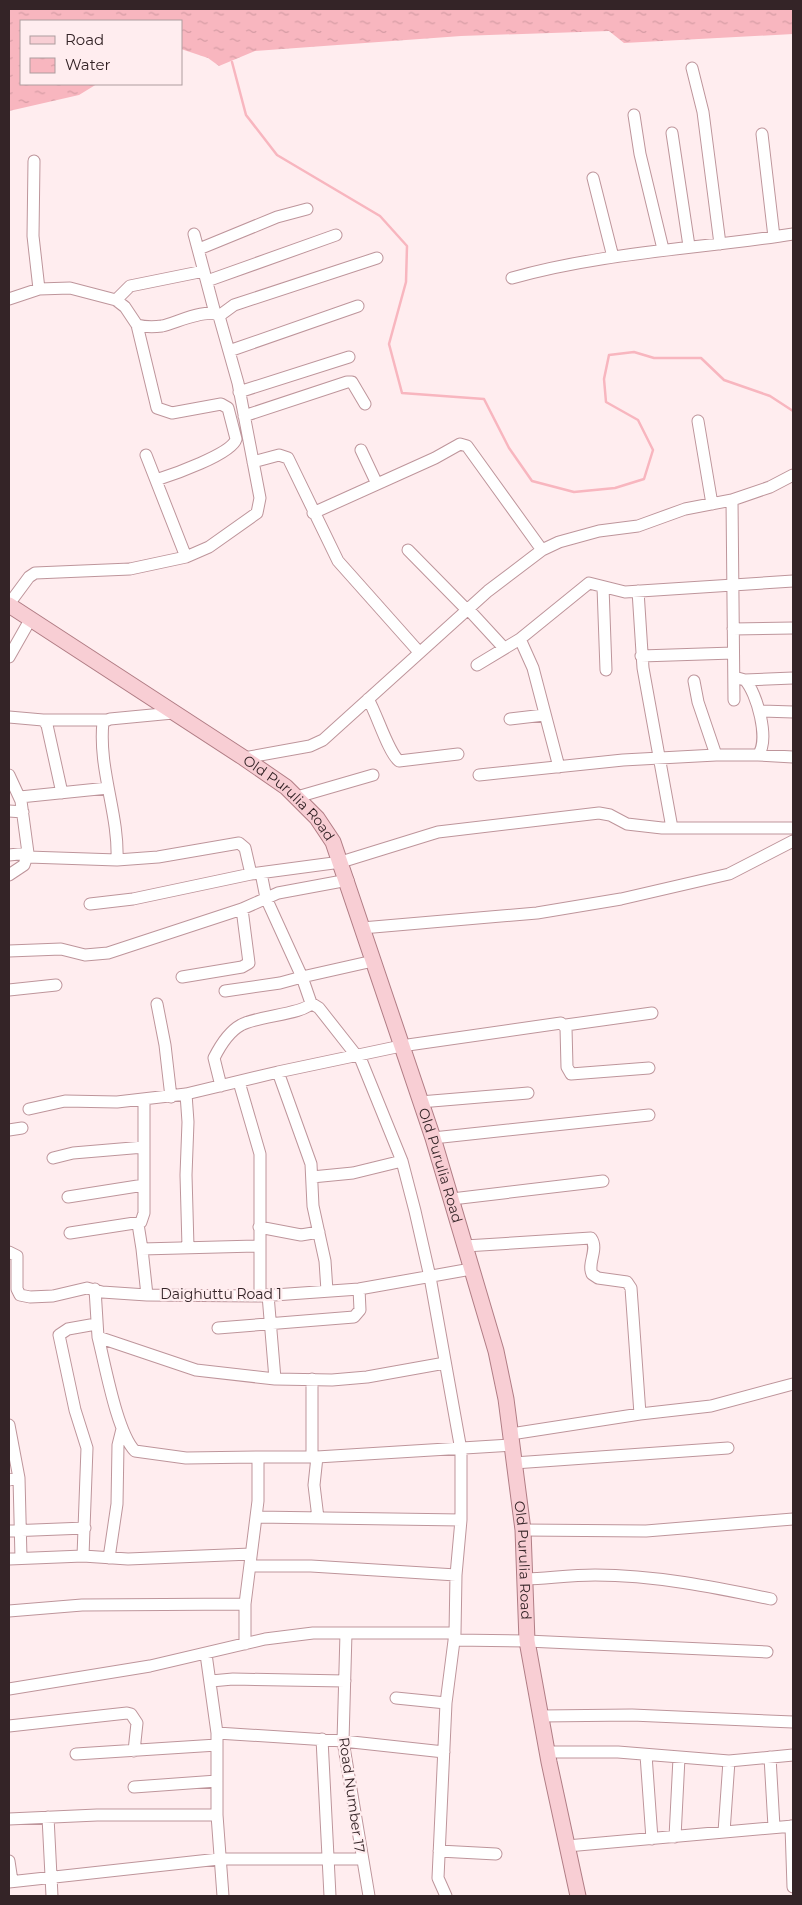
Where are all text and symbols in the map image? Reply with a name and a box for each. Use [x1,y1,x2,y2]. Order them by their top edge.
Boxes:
legend [20,20,182,85]
text: Road [65,30,104,49]
text: Water [65,55,111,74]
street label: Old Purulia Road [240,751,339,844]
street label: Old Purulia Road [414,1106,467,1225]
street label: Daighuttu Road 1 [160,1285,282,1303]
street label: Old Purulia Road [510,1500,535,1620]
street label: Road Number 17 [335,1736,369,1854]

